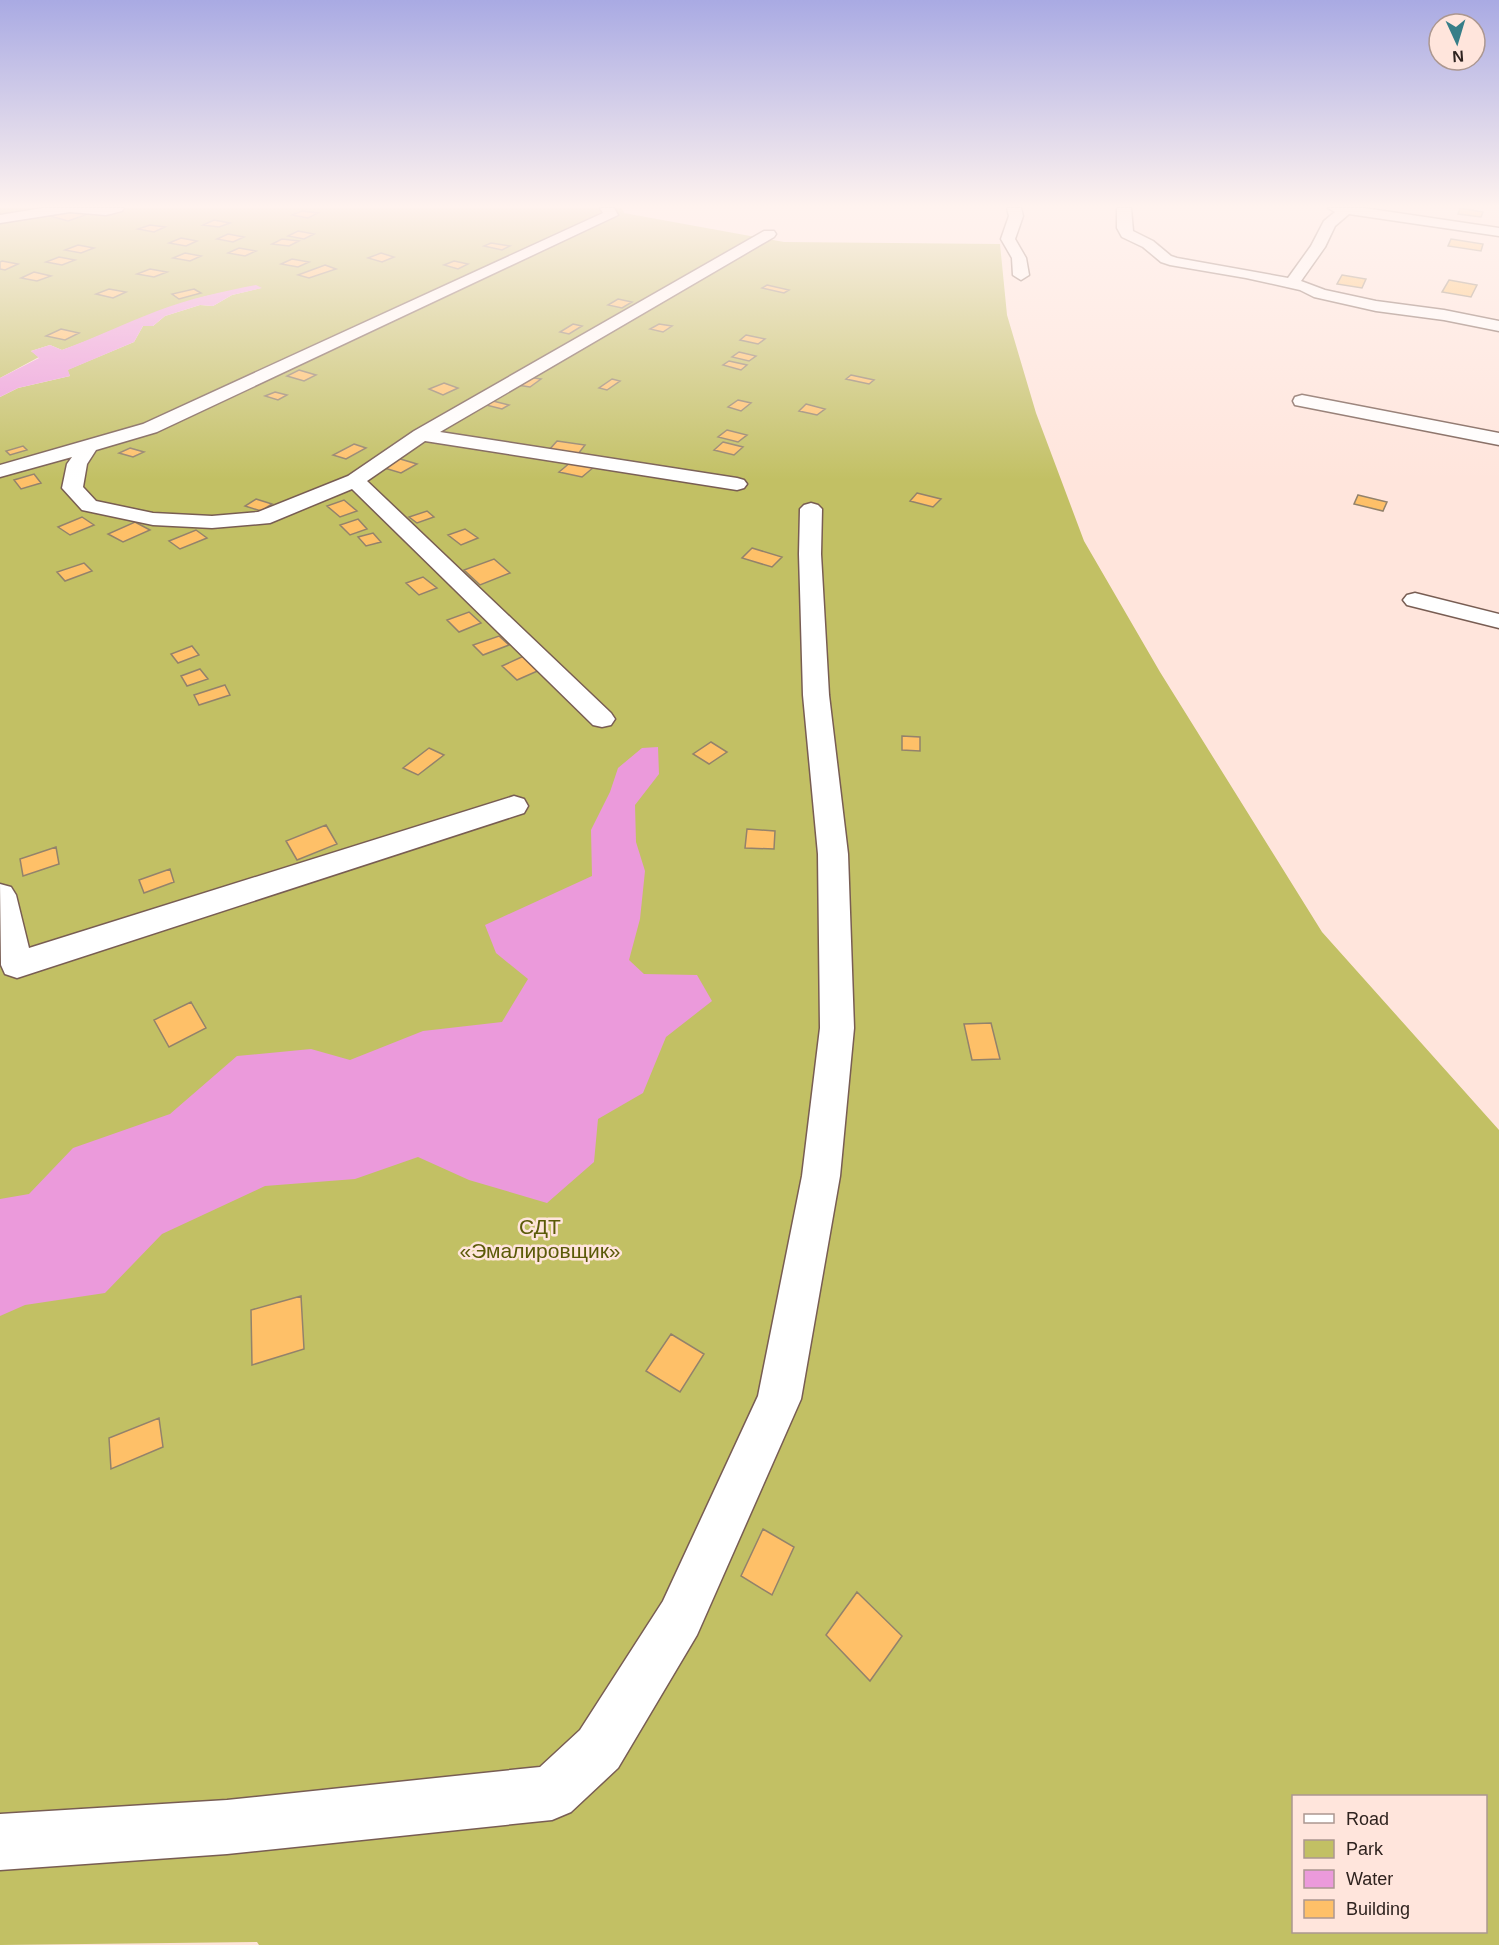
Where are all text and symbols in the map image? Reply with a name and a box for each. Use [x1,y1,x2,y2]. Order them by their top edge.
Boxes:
north arrow [1427,12,1487,72]
text: N [1452,48,1464,65]
park label: СДТ «Эмалировщик» [459,1215,621,1262]
legend [1292,1795,1487,1933]
text: Road [1346,1809,1389,1829]
text: Park [1346,1839,1384,1859]
text: Water [1346,1869,1393,1889]
text: Building [1346,1899,1410,1919]

